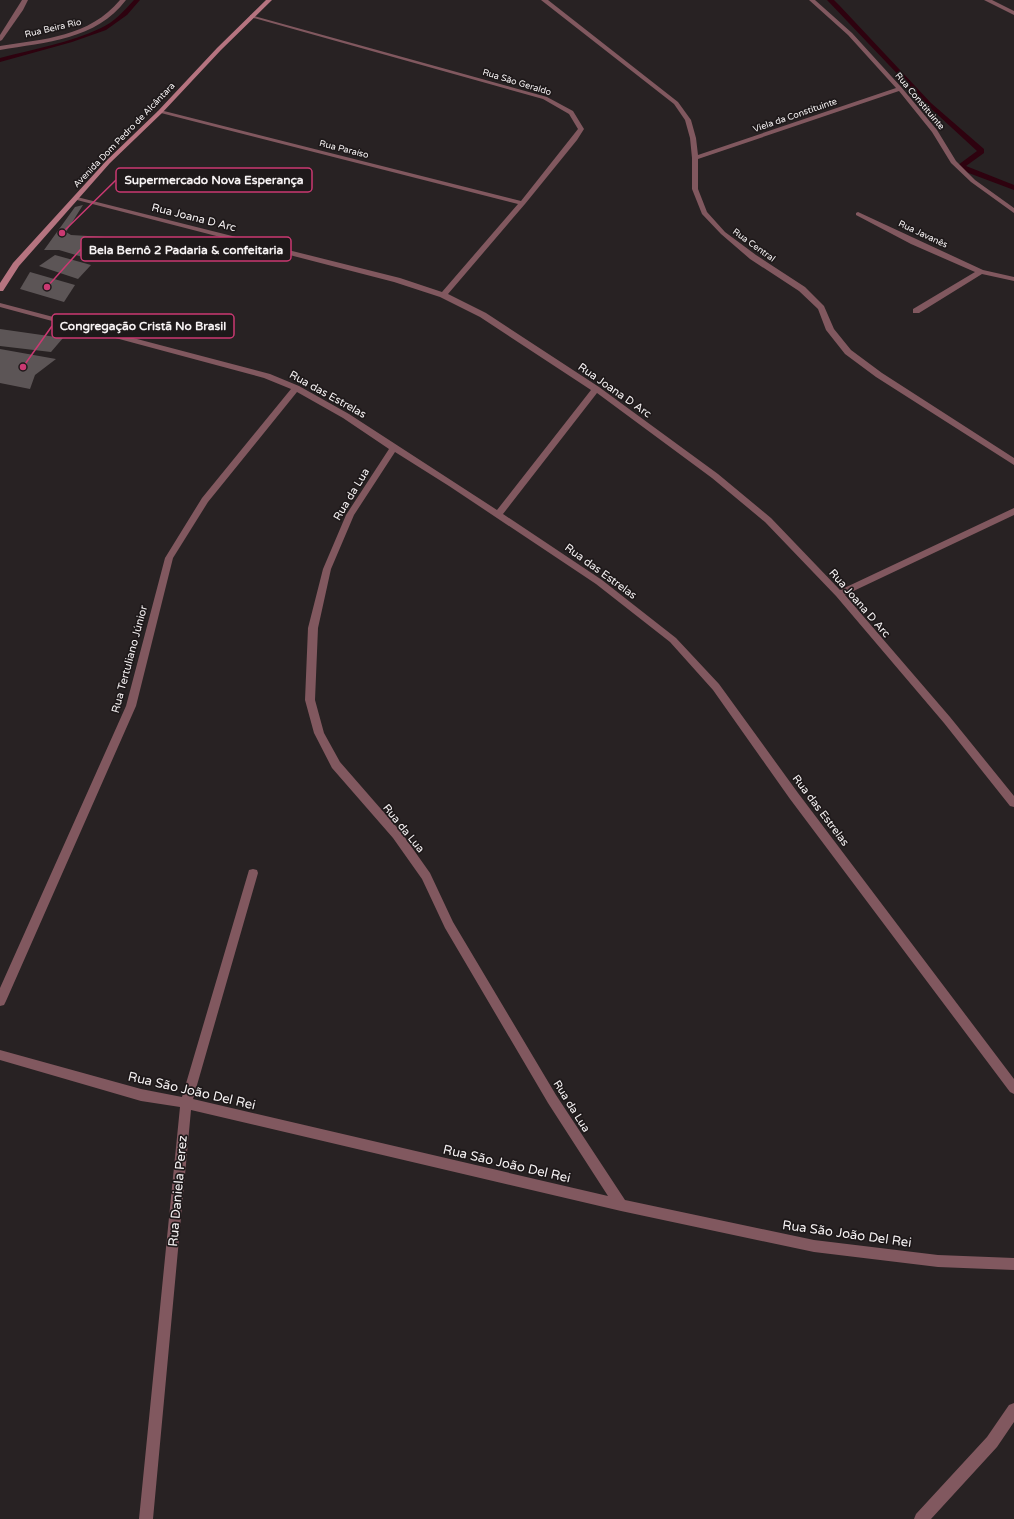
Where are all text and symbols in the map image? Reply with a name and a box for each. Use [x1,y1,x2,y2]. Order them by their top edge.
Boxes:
street label: Rua Beira Rio [24,17,83,40]
street label: Rua São Geraldo [481,67,553,98]
street label: Rua Constituinte [892,70,947,132]
street label: Avenida Dom Pedro de Alcântara [71,81,178,190]
street label: Viela da Constituinte [752,96,839,135]
street label: Rua Paraíso [318,138,370,161]
callout: Supermercado Nova Esperança [116,168,312,192]
text: Supermercado Nova Esperança [124,173,304,188]
street label: Rua Joana D Arc [150,201,238,234]
street label: Rua Javanês [896,218,949,251]
street label: Rua Central [730,226,777,265]
callout: Bela Bernô 2 Padaria & confeitaria [81,237,291,261]
text: Bela Bernô 2 Padaria & confeitaria [89,243,284,257]
callout: Congregação Cristã No Brasil [52,314,234,338]
text: Congregação Cristã No Brasil [60,319,226,334]
street label: Rua Joana D Arc [576,360,654,421]
street label: Rua das Estrelas [287,368,368,421]
street label: Rua da Lua [331,466,372,523]
street label: Rua das Estrelas [562,541,639,602]
street label: Rua Joana D Arc [826,566,893,640]
street label: Rua Tertuliano Júnior [109,603,150,714]
street label: Rua das Estrelas [790,772,852,848]
street label: Rua da Lua [380,801,427,855]
street label: Rua São João Del Rei [126,1069,257,1113]
street label: Rua da Lua [550,1078,593,1135]
street label: Rua Daniela Perez [165,1135,191,1247]
street label: Rua São João Del Rei [441,1142,572,1186]
street label: Rua São João Del Rei [781,1217,913,1251]

